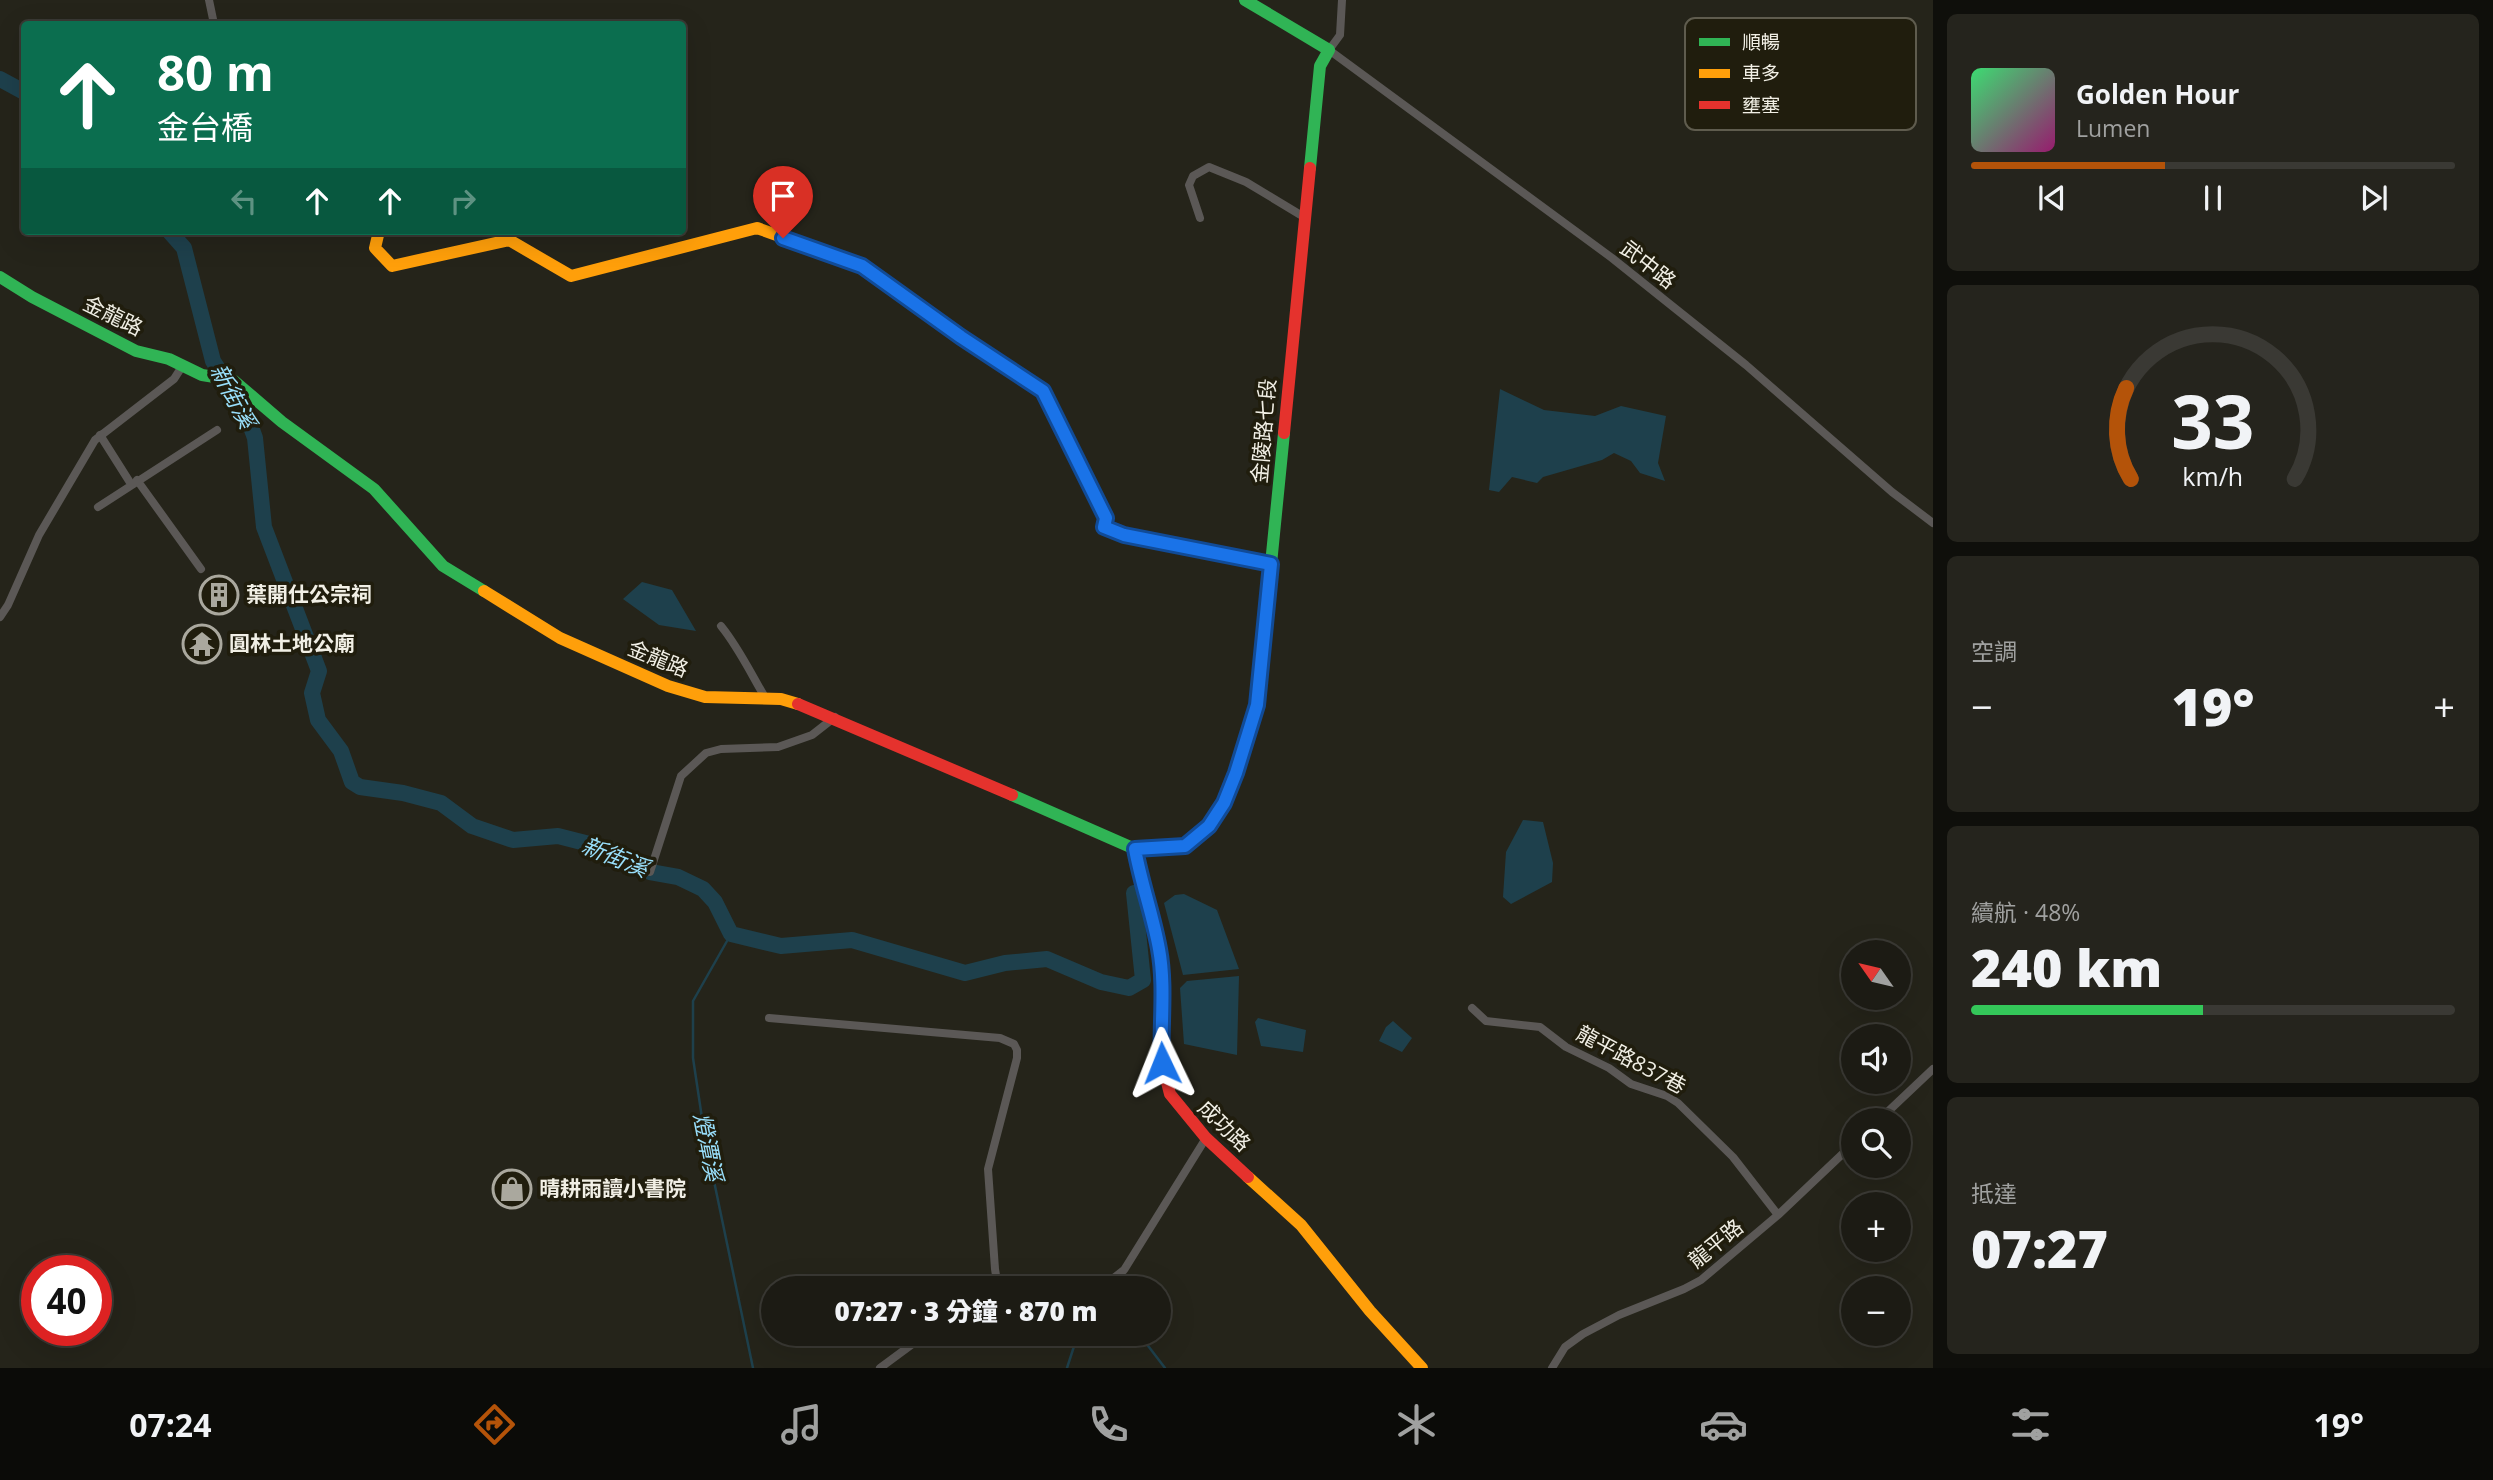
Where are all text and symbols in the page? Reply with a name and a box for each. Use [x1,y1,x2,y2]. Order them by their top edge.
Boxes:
legend [1685,18,1916,130]
text: 順暢 [1742,29,1780,55]
text: 80 m [157,39,274,105]
icon: ahead [42,49,133,140]
text: 車多 [1742,60,1780,86]
text: Golden Hour [2076,76,2239,112]
text: 壅塞 [1742,92,1780,118]
text: 金台橋 [157,105,253,148]
text: Lumen [2076,112,2150,144]
pin [753,166,813,238]
icon: arrive [764,177,802,215]
icon: previous [2033,179,2071,217]
icon: pause [2194,179,2232,217]
icon: next [2355,179,2393,217]
icon: left [225,182,263,220]
icon: ahead [298,182,336,220]
icon: ahead [371,182,409,220]
icon: right [444,182,482,220]
street label: 武中路 [1615,234,1682,295]
street label: 金龍路 [79,289,148,341]
water label: 新街溪 [204,358,266,436]
text: 33 [2171,372,2255,471]
street label: 金陵路七段 [1244,377,1282,484]
text: km/h [2183,459,2243,493]
building icon: 葉開仕公宗祠 [198,574,240,616]
place label: 葉開仕公宗祠 [246,580,372,608]
temple icon: 圓林土地公廟 [181,623,223,665]
place label: 圓林土地公廟 [229,629,355,657]
street label: 金龍路 [624,633,693,683]
text: 空調 [1971,635,2017,667]
text: 19° [2172,670,2254,741]
text: − [1971,680,1993,732]
text: + [2433,680,2455,732]
water label: 新街溪 [577,828,656,885]
text: 續航 · 48% [1971,896,2080,928]
text: 240 km [1971,931,2162,1002]
north arrow [1841,940,1911,1010]
map controls [1841,940,1911,1346]
street label: 龍平路837巷 [1572,1019,1691,1100]
button: sound [1841,1024,1911,1094]
position arrow [1125,1026,1199,1100]
street label: 成功路 [1192,1093,1257,1157]
button: search [1841,1108,1911,1178]
water label: 燈潭溪 [687,1110,732,1187]
shop icon: 晴耕雨讀小書院 [491,1168,533,1210]
place label: 晴耕雨讀小書院 [539,1174,686,1202]
text: 抵達 [1971,1177,2017,1209]
button: + [1841,1192,1911,1262]
text: 07:27 [1971,1212,2108,1283]
street label: 龍平路 [1682,1213,1749,1274]
speed limit sign: 40 [21,1255,112,1346]
button: − [1841,1276,1911,1346]
text: 07:27 · 3 分鐘 · 870 m [835,1293,1097,1329]
icon: directions [470,1400,519,1449]
icon: music [777,1400,826,1449]
icon: phone [1084,1400,1133,1449]
icon: climate [1392,1400,1441,1449]
icon: car [1699,1400,1748,1449]
icon: filters [2006,1400,2055,1449]
text: 07:24 [129,1403,211,1446]
text: 19° [2314,1403,2364,1446]

